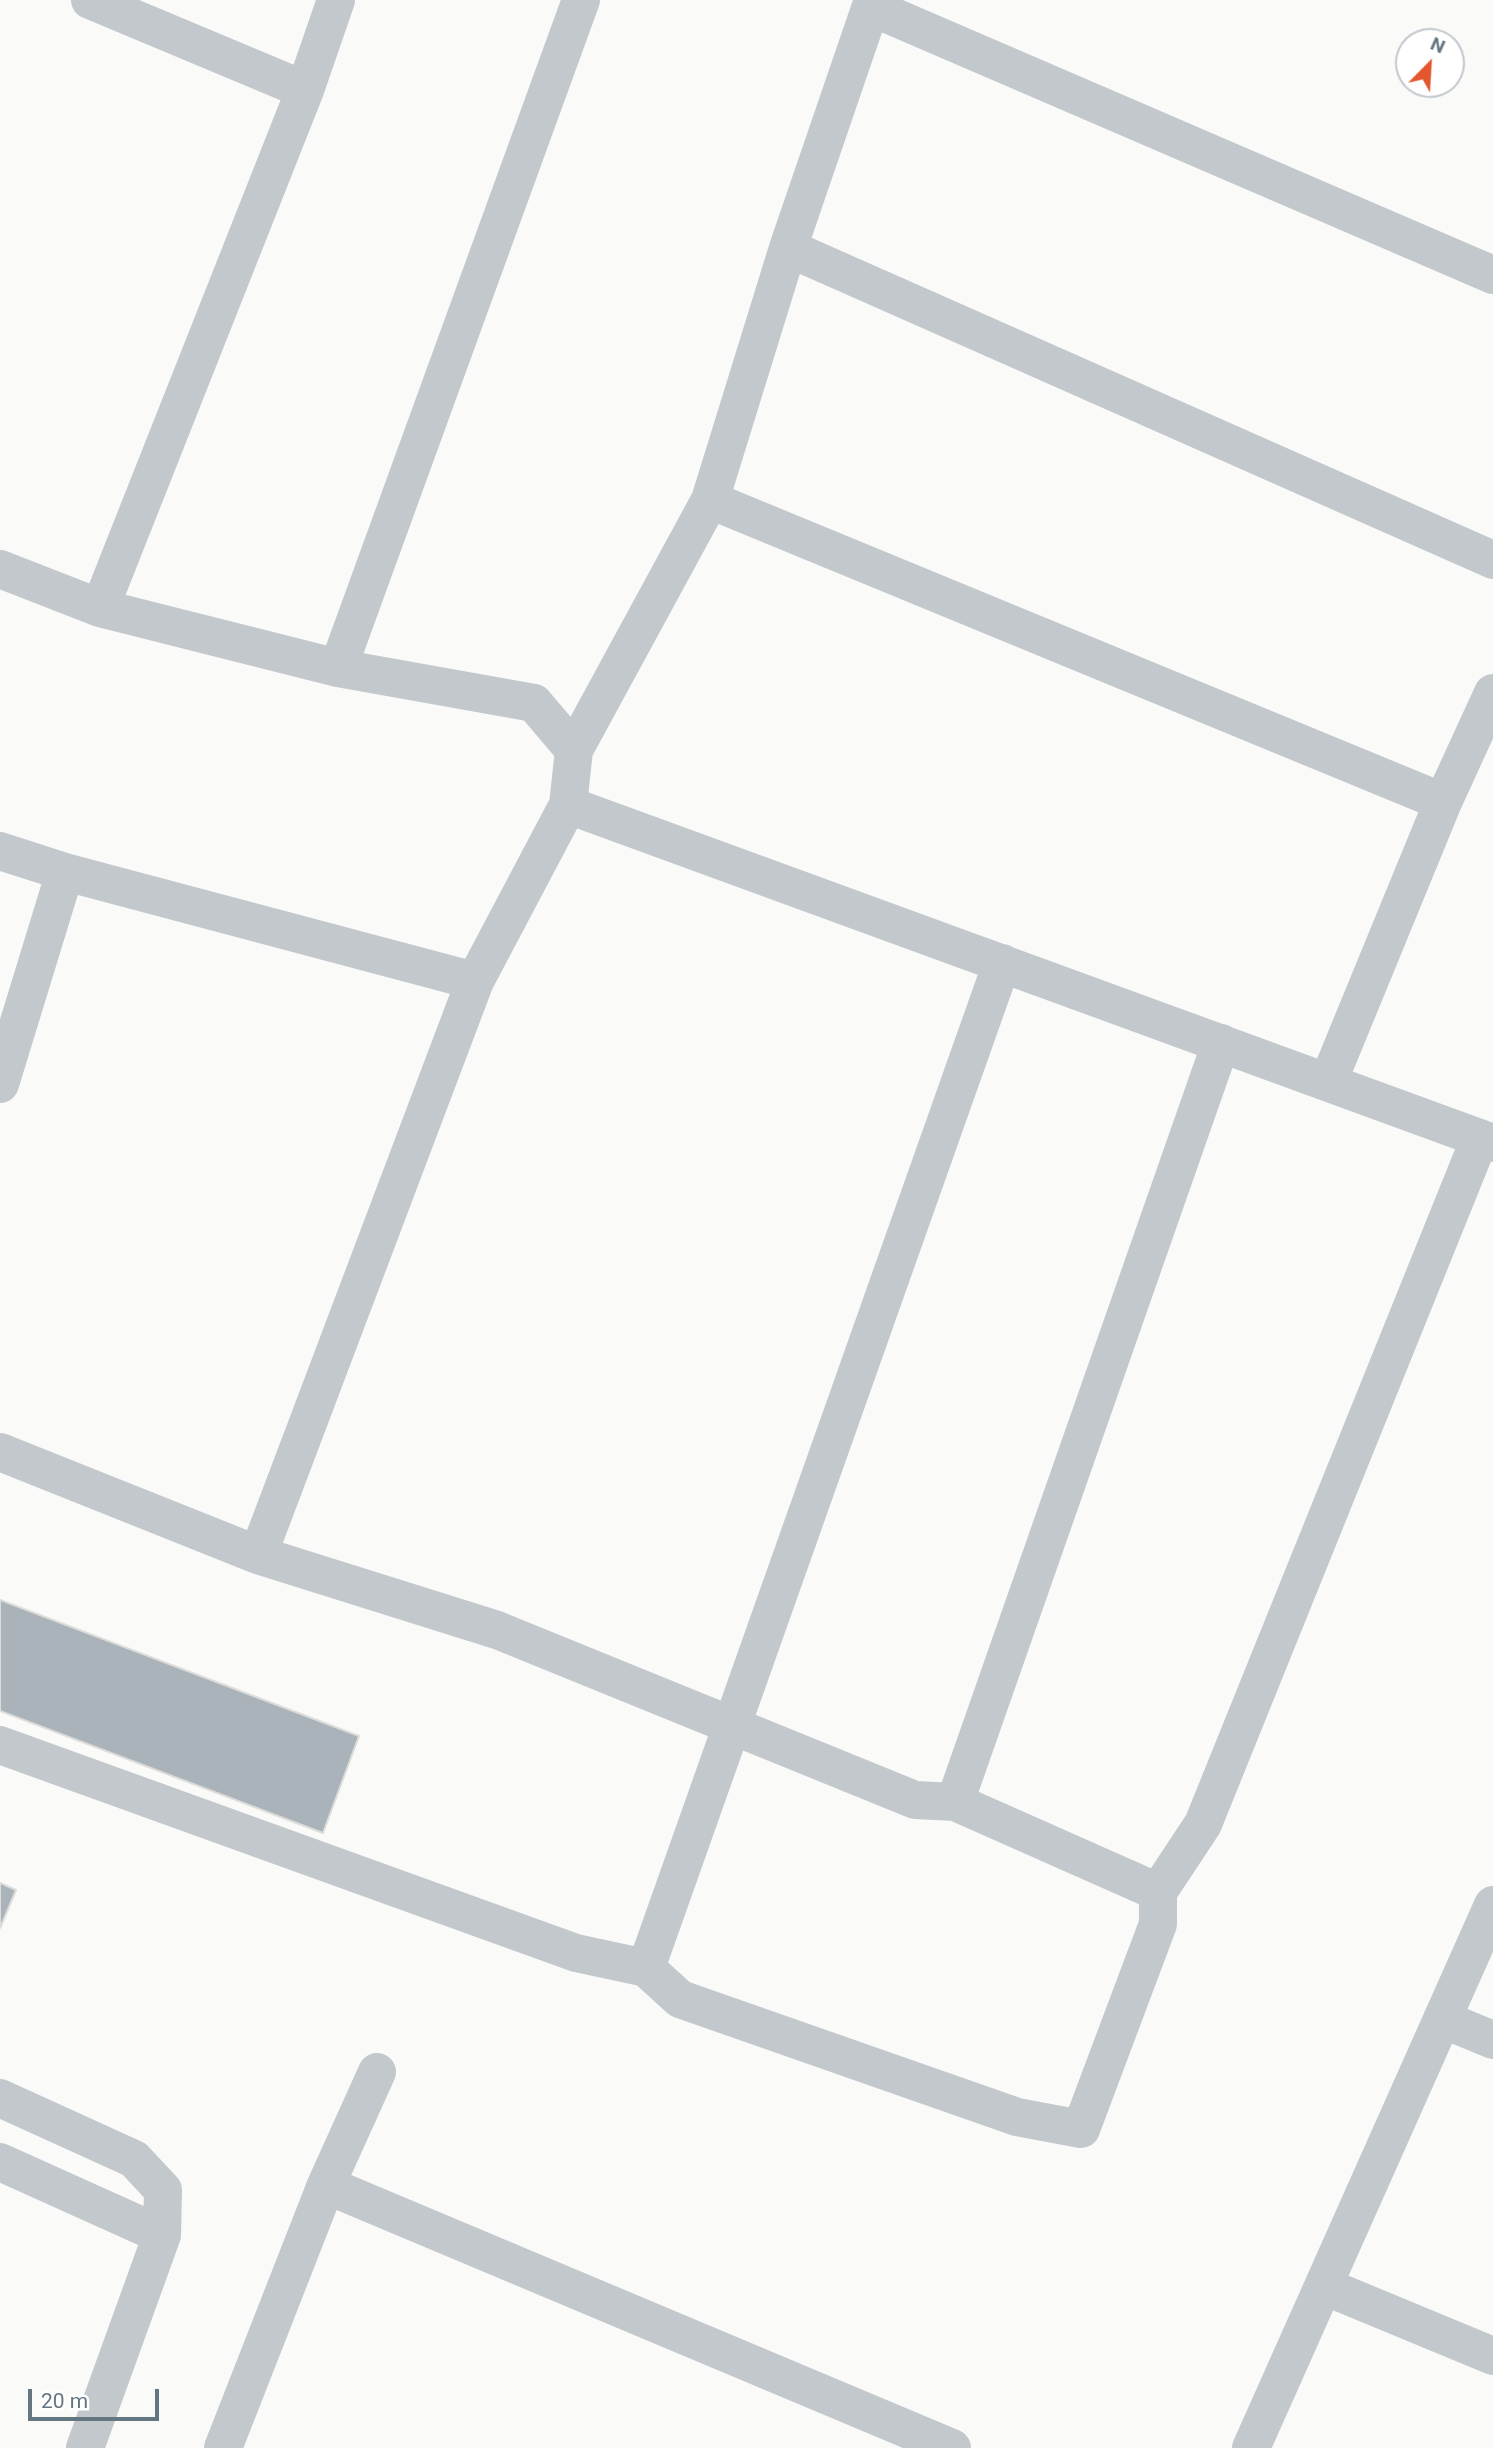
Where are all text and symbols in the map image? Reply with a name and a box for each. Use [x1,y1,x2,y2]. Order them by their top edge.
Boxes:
north arrow [1395,28,1465,98]
text: N [1427,32,1449,58]
scale bar [32,2374,163,2418]
text: 20 m [41,2389,88,2413]

